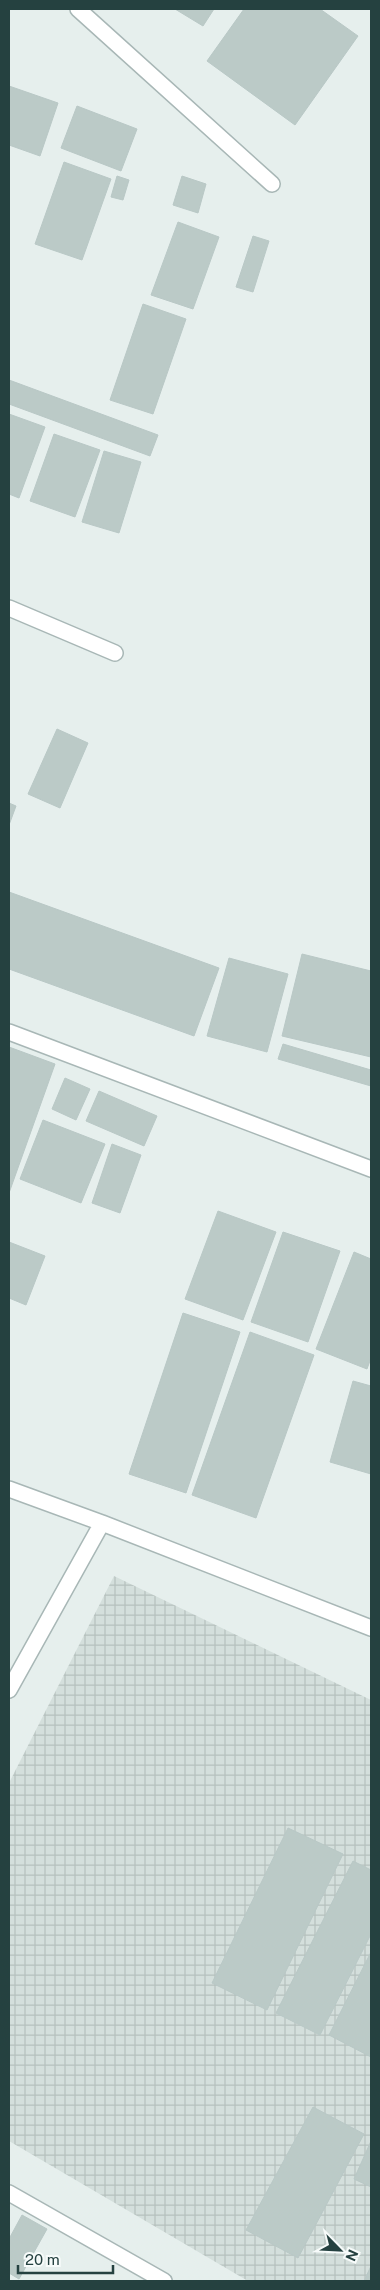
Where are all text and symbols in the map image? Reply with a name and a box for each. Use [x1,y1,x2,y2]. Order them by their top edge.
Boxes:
north arrow [315,2225,365,2275]
scale bar [18,2242,112,2274]
text: N [342,2247,361,2264]
text: 20 m [25,2251,60,2268]

